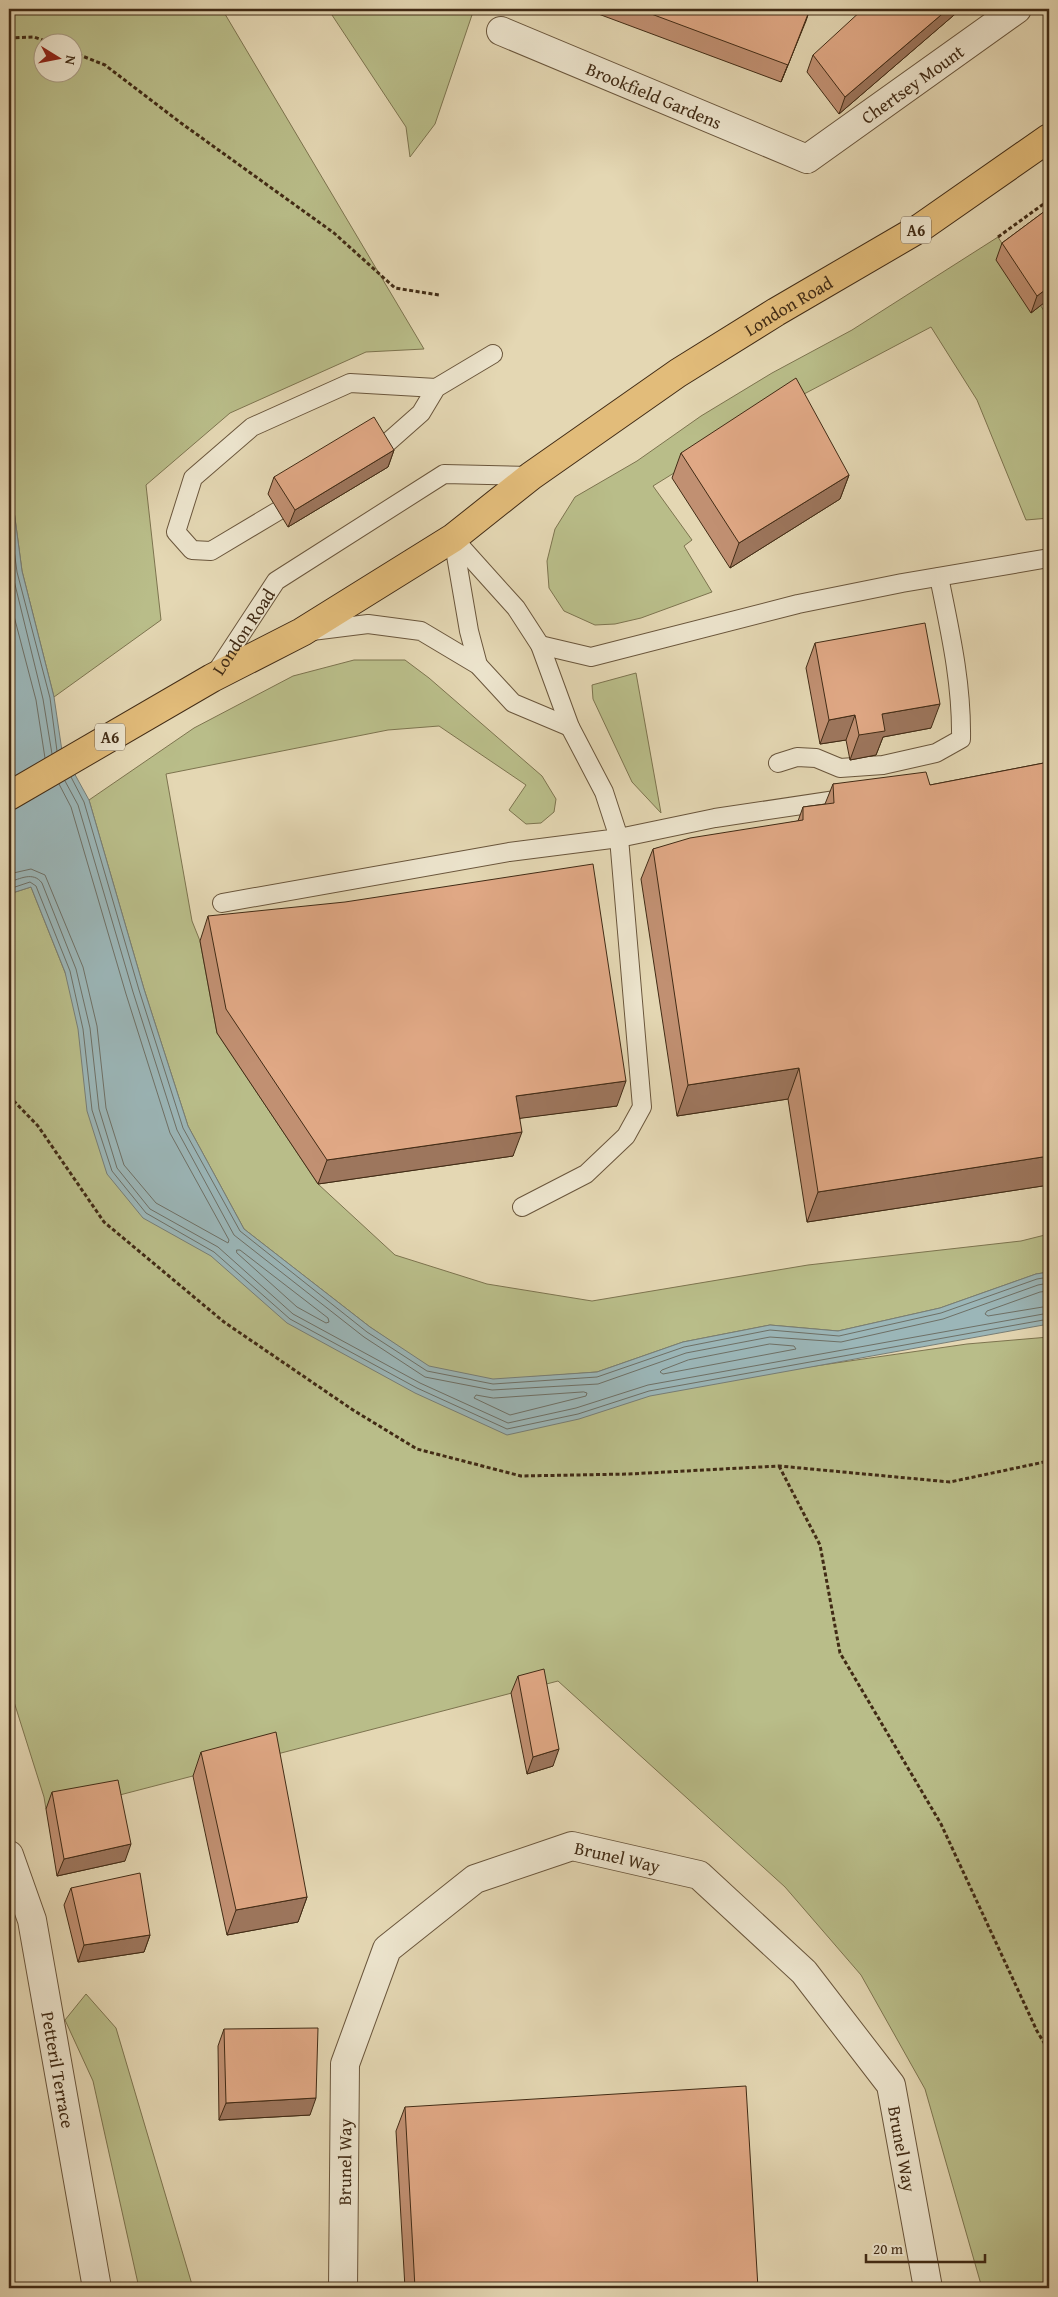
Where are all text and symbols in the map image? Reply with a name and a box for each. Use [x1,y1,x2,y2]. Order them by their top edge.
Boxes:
north arrow [32,32,82,82]
street label: Chertsey Mount [855,37,970,130]
text: N [60,54,81,67]
street label: Brookfield Gardens [582,55,726,135]
road number: A6 [901,216,931,244]
street label: London Road [739,268,838,342]
street label: London Road [205,582,282,680]
road number: A6 [95,724,125,750]
street label: Brunel Way [572,1834,663,1879]
street label: Petteril Terrace [35,2009,82,2130]
street label: Brunel Way [882,2104,924,2194]
street label: Brunel Way [330,2118,358,2206]
scale bar [866,2232,984,2264]
text: 20 m [873,2238,904,2259]

